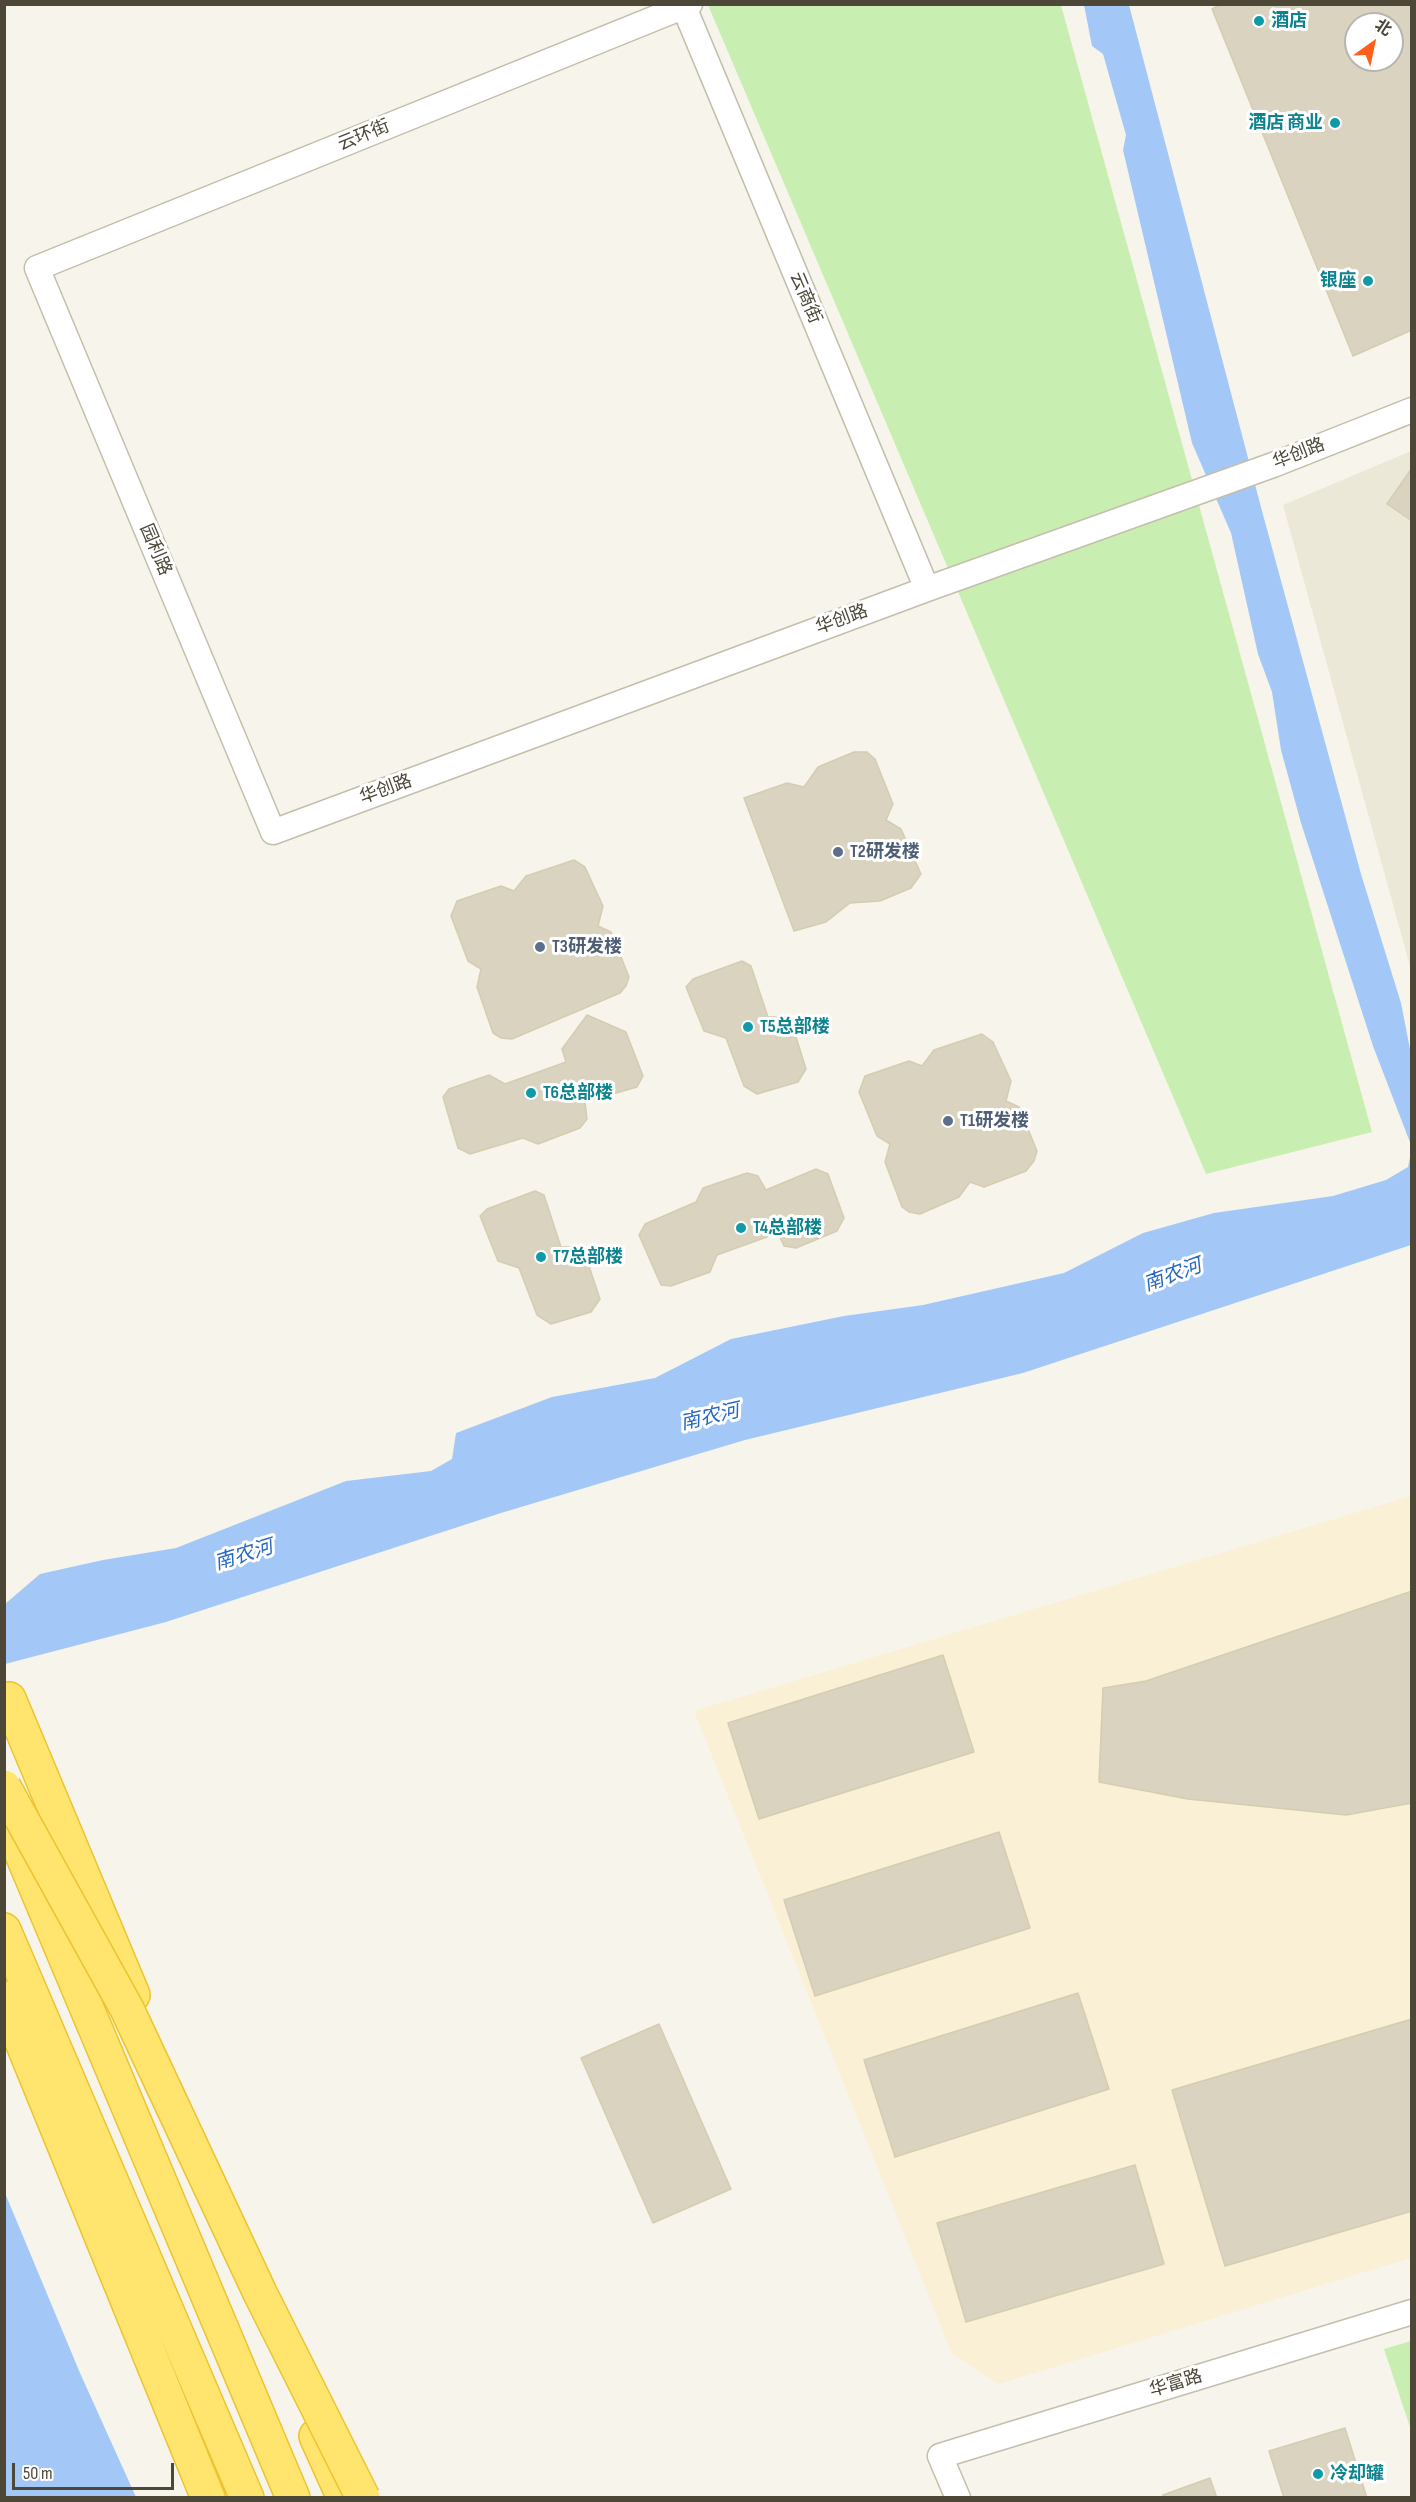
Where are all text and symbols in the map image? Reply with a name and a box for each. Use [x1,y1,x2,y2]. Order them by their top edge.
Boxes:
place label: 酒店 [1271,10,1307,32]
north arrow [1344,12,1404,72]
marker: 酒店 [1252,14,1266,28]
text: 北 [1371,16,1395,40]
place label: 酒店 商业 [1248,112,1323,134]
street label: 云环街 [335,116,393,156]
marker: 酒店 商业 [1328,116,1342,130]
street label: 云商街 [785,269,825,327]
place label: 银座 [1320,270,1356,292]
marker: 银座 [1361,274,1375,288]
street label: 华创路 [1270,434,1328,474]
street label: 园利路 [135,521,175,579]
street label: 华创路 [813,601,871,639]
street label: 华创路 [357,771,415,809]
place label: T2研发楼 [850,841,920,863]
marker: T2研发楼 [831,845,845,859]
place label: T3研发楼 [552,936,622,958]
marker: T3研发楼 [533,940,547,954]
place label: T5总部楼 [760,1016,830,1038]
marker: T5总部楼 [741,1020,755,1034]
place label: T6总部楼 [543,1082,613,1104]
marker: T6总部楼 [524,1086,538,1100]
place label: T1研发楼 [960,1110,1029,1132]
marker: T1研发楼 [941,1114,955,1128]
place label: T4总部楼 [753,1217,822,1239]
marker: T4总部楼 [734,1221,748,1235]
place label: T7总部楼 [553,1246,623,1268]
marker: T7总部楼 [534,1250,548,1264]
water label: 南农河 [1141,1254,1205,1298]
water label: 南农河 [678,1400,742,1436]
water label: 南农河 [212,1536,276,1576]
street label: 华富路 [1147,2366,1205,2402]
scale bar [15,2451,177,2489]
text: 50 m [23,2463,53,2484]
place label: 冷却罐 [1330,2463,1384,2485]
marker: 冷却罐 [1311,2467,1325,2481]

